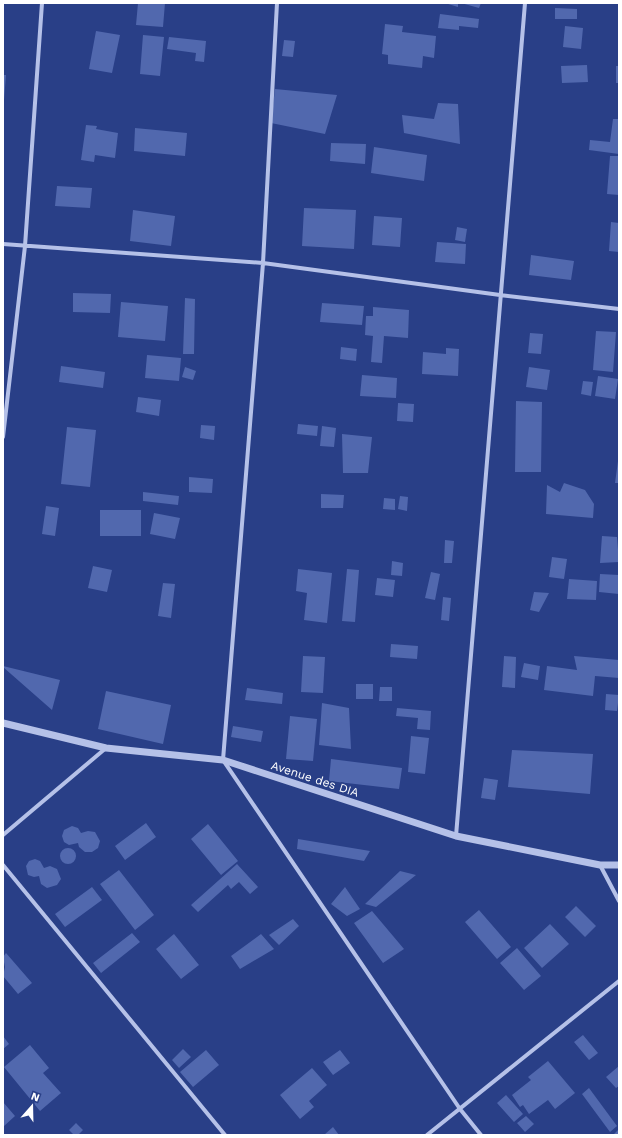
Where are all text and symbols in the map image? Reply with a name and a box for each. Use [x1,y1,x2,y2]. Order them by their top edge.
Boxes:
street label: Avenue des DIA [269,758,361,800]
north arrow [12,1086,52,1126]
text: N [29,1090,41,1105]

